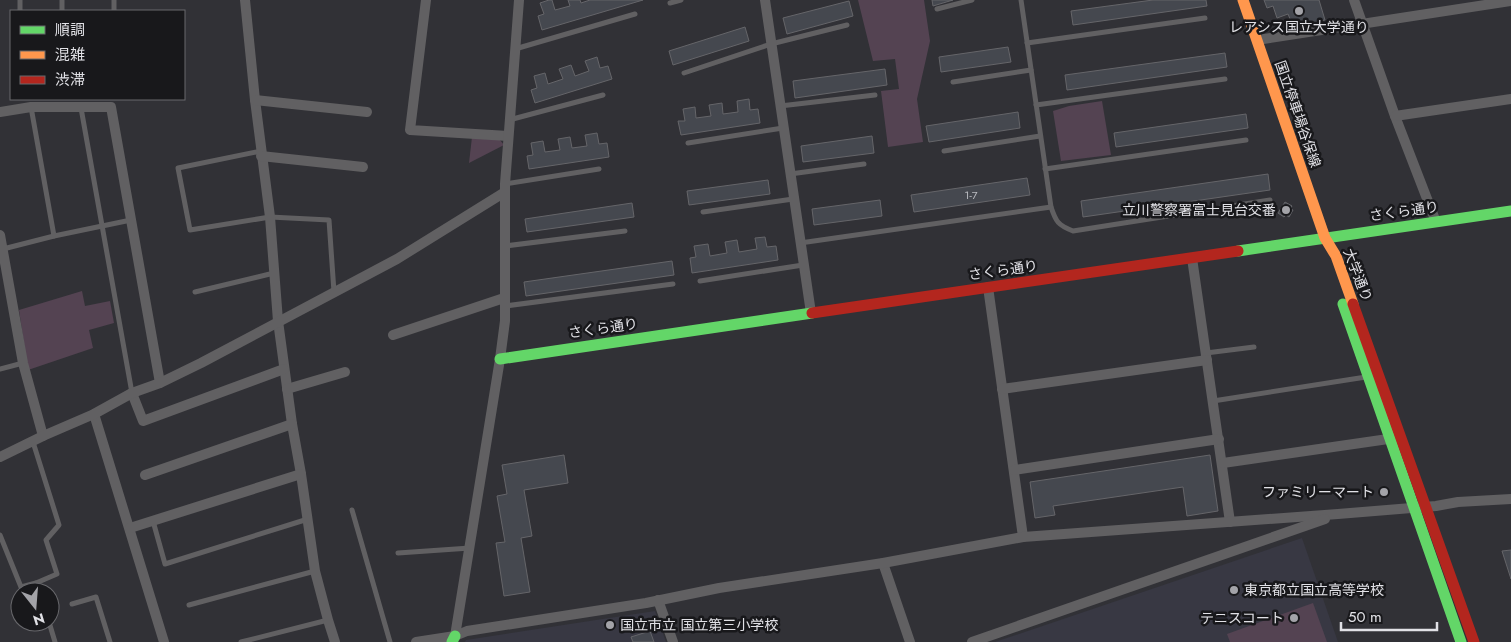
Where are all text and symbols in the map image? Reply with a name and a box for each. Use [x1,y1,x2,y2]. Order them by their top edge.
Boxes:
marker: レアシス国立大学通り [1293,5,1305,17]
legend [10,10,185,100]
place label: レアシス国立大学通り [1229,17,1369,37]
text: 順調 [55,19,85,41]
text: 混雑 [55,44,85,66]
street label: 国立停車場谷保線 [1270,58,1326,170]
text: 渋滞 [55,69,85,91]
house number: 1-7 [964,187,978,203]
street label: さくら通り [1368,196,1440,226]
place label: 立川警察署富士見台交番 [1122,200,1276,220]
marker: 立川警察署富士見台交番 [1280,204,1292,216]
street label: 大学通り [1339,245,1377,305]
street label: さくら通り [967,255,1039,285]
street label: さくら通り [567,313,639,343]
place label: ファミリーマート [1262,482,1374,502]
marker: ファミリーマート [1378,486,1390,498]
place label: 東京都立国立高等学校 [1244,580,1384,600]
north arrow [10,582,60,632]
marker: 東京都立国立高等学校 [1228,584,1240,596]
scale bar [1341,600,1437,632]
text: 50 m [1348,606,1382,628]
text: N [31,608,47,631]
place label: テニスコート [1200,608,1284,628]
marker: テニスコート [1288,612,1300,624]
place label: 国立市立 国立第三小学校 [620,615,778,635]
marker: 国立市立 国立第三小学校 [604,619,616,631]

